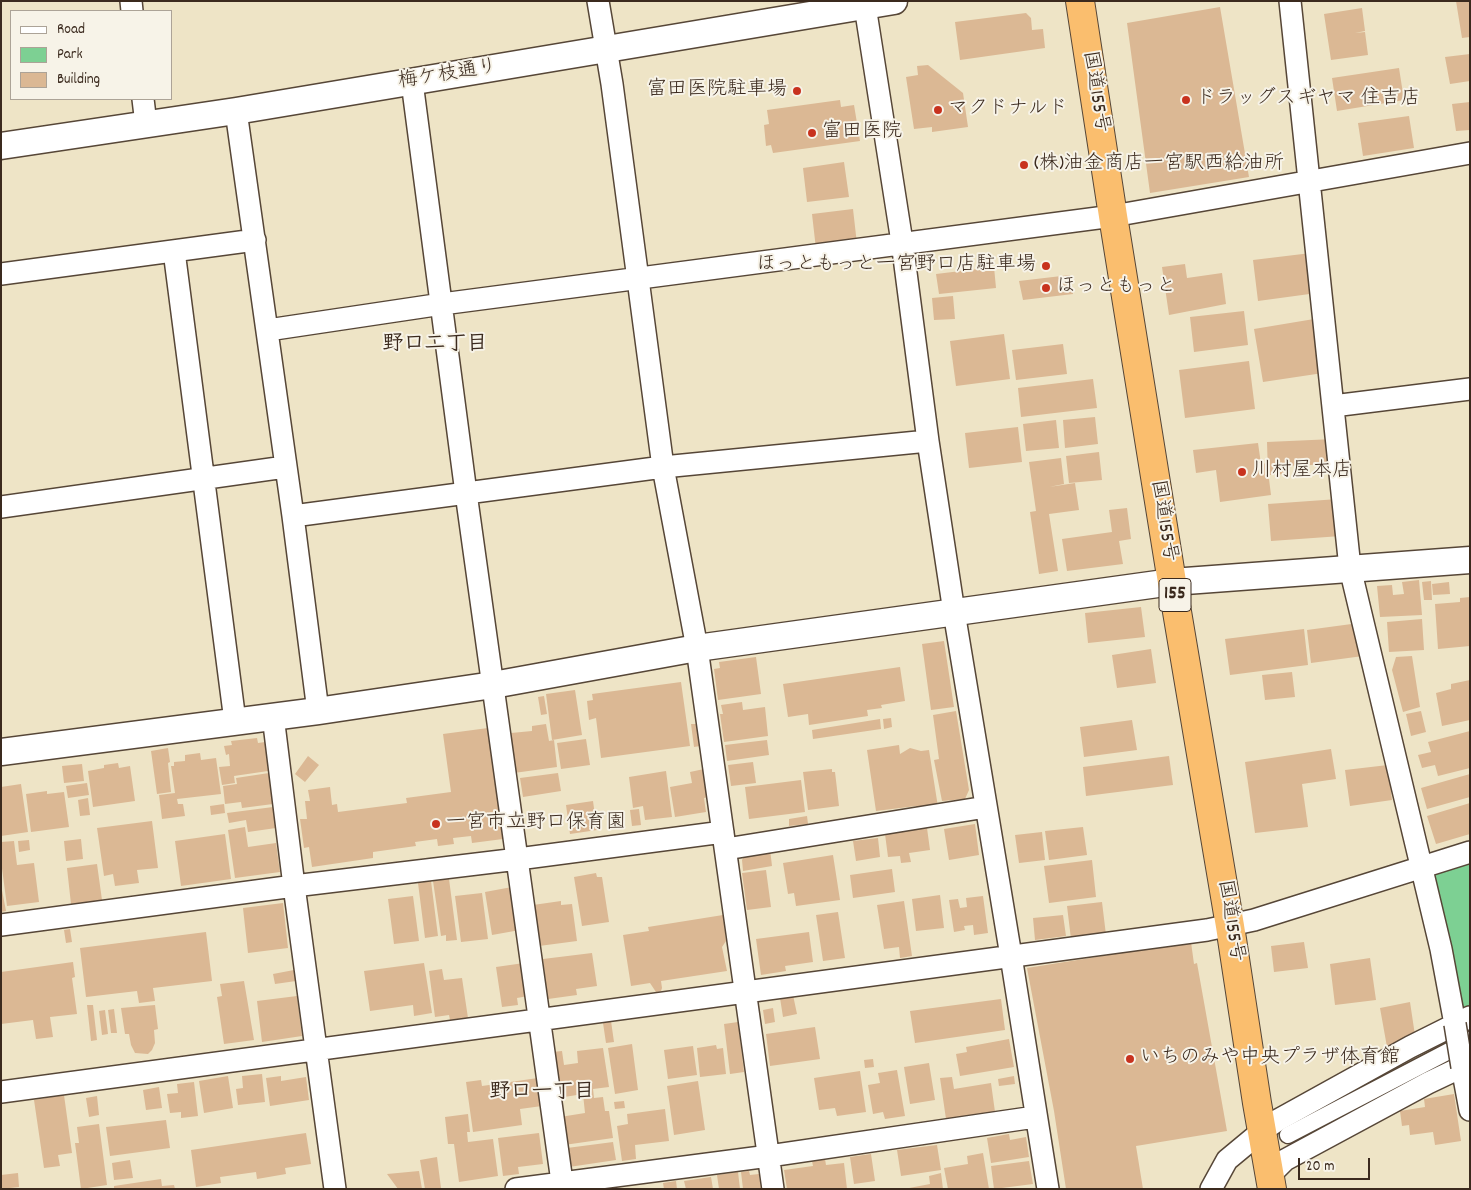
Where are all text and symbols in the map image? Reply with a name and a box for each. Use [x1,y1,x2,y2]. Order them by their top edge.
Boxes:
legend [10,10,172,100]
text: Road [57,19,85,41]
text: Park [57,44,83,66]
street label: 国道155号 [1076,49,1112,135]
street label: 梅ケ枝通り [397,56,499,96]
text: Building [57,69,100,91]
place label: 富田医院駐車場 [647,79,787,103]
marker: 富田医院駐車場 [791,85,803,97]
place label: ドラッグスギヤマ 住吉店 [1196,88,1421,112]
marker: ドラッグスギヤマ 住吉店 [1180,94,1192,106]
place label: マクドナルド [948,98,1068,122]
marker: マクドナルド [932,104,944,116]
place label: 富田医院 [822,121,902,145]
marker: 富田医院 [806,127,818,139]
place label: (株)油金商店一宮駅西給油所 [1034,153,1284,177]
marker: (株)油金商店一宮駅西給油所 [1018,159,1030,171]
place label: ほっともっと一宮野口店駐車場 [756,254,1036,278]
marker: ほっともっと一宮野口店駐車場 [1040,260,1052,272]
place label: ほっともっと [1056,276,1176,300]
marker: ほっともっと [1040,282,1052,294]
district label: 野口二丁目 [383,333,487,359]
place label: 川村屋本店 [1252,460,1352,484]
marker: 川村屋本店 [1236,466,1248,478]
street label: 国道155号 [1144,478,1180,564]
road number: 155 [1159,578,1191,612]
place label: 一宮市立野口保育園 [446,812,626,836]
marker: 一宮市立野口保育園 [430,818,442,830]
street label: 国道155号 [1211,878,1247,964]
place label: いちのみや中央プラザ体育館 [1140,1047,1400,1071]
marker: いちのみや中央プラザ体育館 [1124,1053,1136,1065]
district label: 野口一丁目 [490,1081,594,1107]
scale bar [1301,1148,1374,1180]
text: 20 m [1306,1156,1334,1178]

